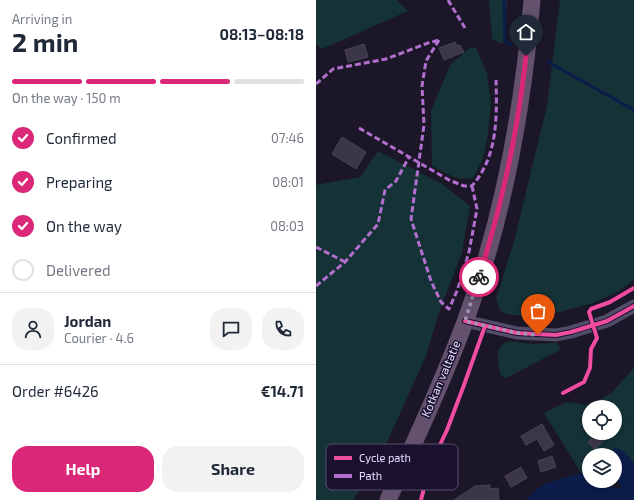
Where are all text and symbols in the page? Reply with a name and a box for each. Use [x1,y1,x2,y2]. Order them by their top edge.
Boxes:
text: Arriving in [12,11,72,27]
pin [509,15,543,56]
icon: home [515,21,537,43]
text: 08:13–08:18 [219,25,304,43]
text: 2 min [12,26,78,57]
text: On the way · 150 m [12,90,121,106]
icon: check [12,127,34,149]
text: Confirmed [46,129,117,147]
text: 07:46 [271,130,304,146]
icon: check [12,171,34,193]
text: Preparing [46,173,112,191]
text: 08:01 [272,174,304,190]
icon: check [12,215,34,237]
text: On the way [46,217,122,235]
text: 08:03 [270,218,304,234]
courier [459,257,499,297]
text: Delivered [46,261,111,279]
icon: bike [468,266,490,288]
pin [521,294,555,335]
icon: bag [527,300,549,322]
button: person [12,308,54,350]
button: chat [210,308,252,350]
button: phone [262,308,304,350]
text: Jordan [64,312,111,330]
text: Courier · 4.6 [64,330,134,346]
street label: Kotkan valtatie [418,338,463,419]
text: Order #6426 [12,382,99,400]
text: €14.71 [261,382,304,400]
map controls [582,400,622,488]
button: locate [582,400,622,440]
legend [326,444,458,490]
button: Help [12,446,154,492]
button: Share [162,446,304,492]
button: layers [582,448,622,488]
text: Cycle path [359,451,411,464]
text: Path [359,469,382,482]

